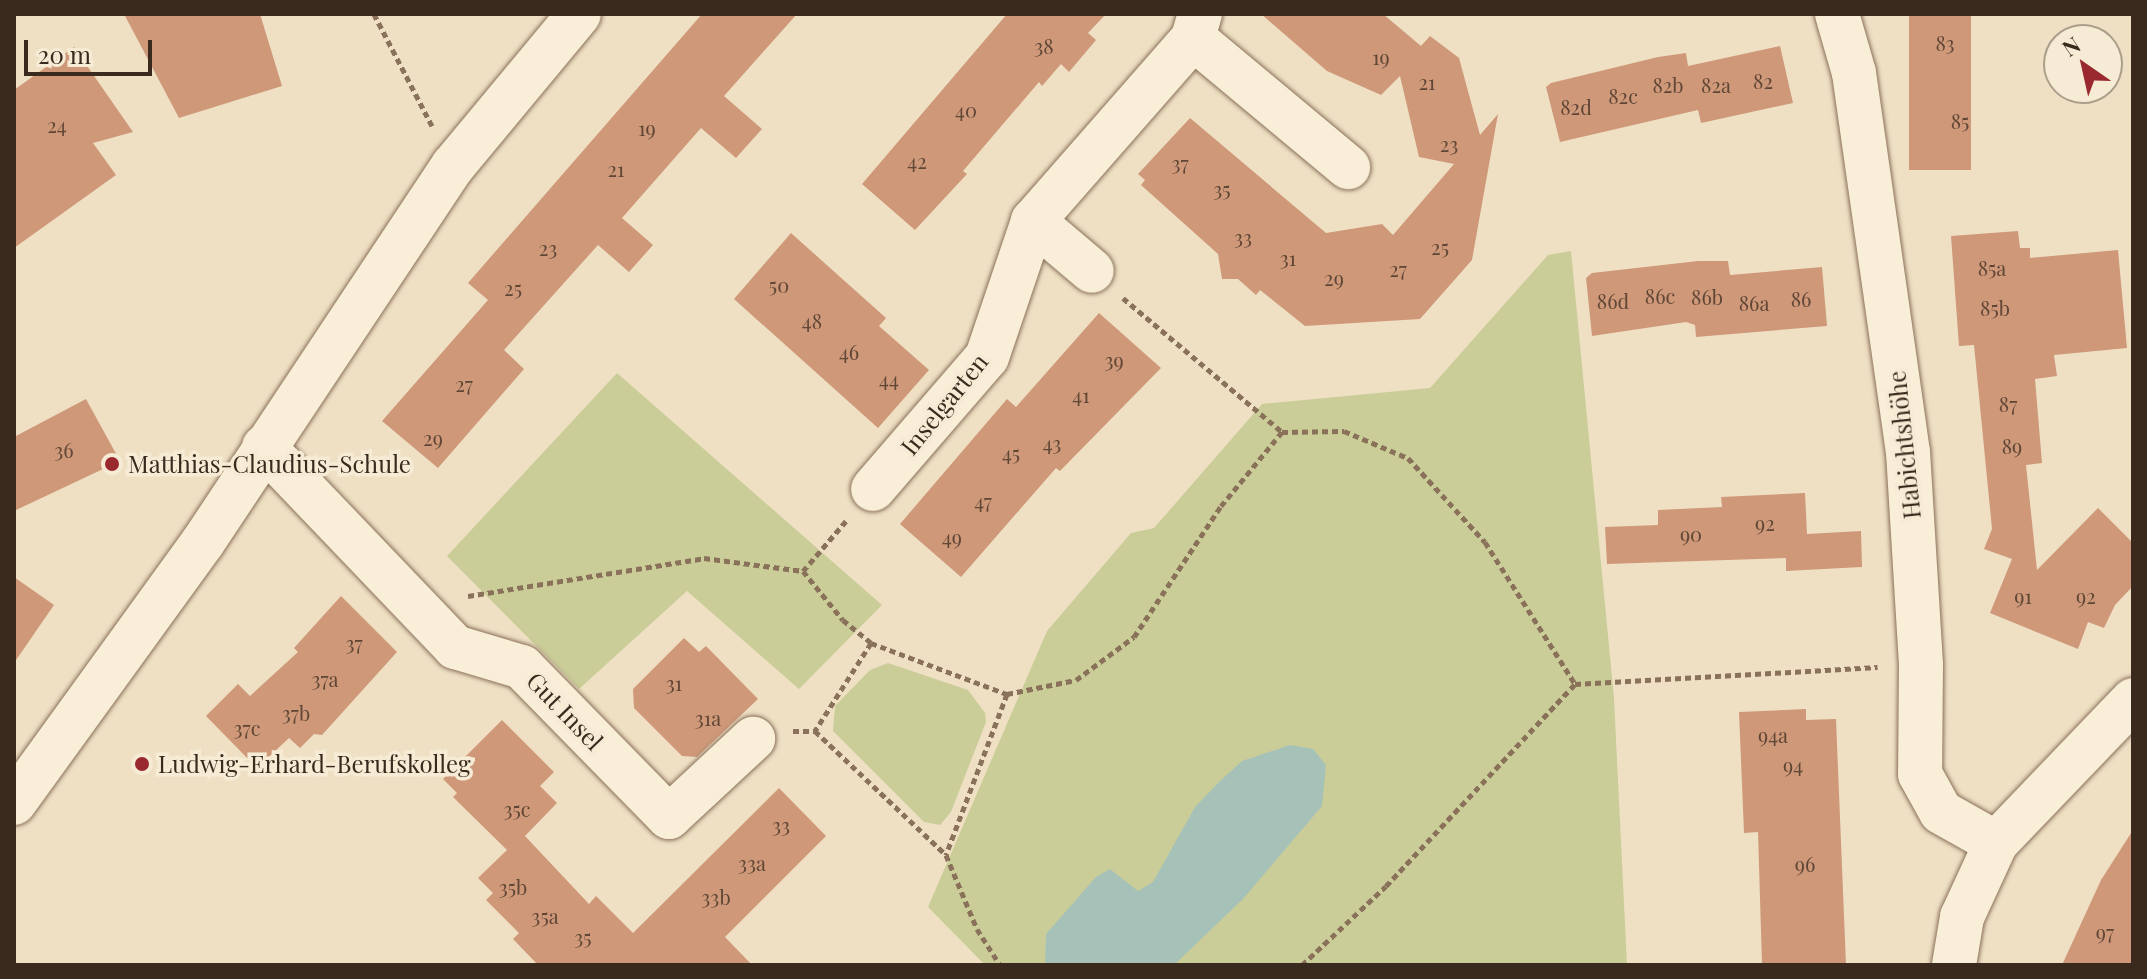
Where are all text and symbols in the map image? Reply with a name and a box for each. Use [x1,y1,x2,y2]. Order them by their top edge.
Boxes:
scale bar [28,24,156,74]
north arrow [2043,24,2123,104]
text: N [2056,29,2086,63]
house number: 83 [1935,30,1955,54]
house number: 38 [1034,33,1054,57]
text: 20 m [38,38,91,70]
house number: 19 [1372,44,1390,68]
house number: 82 [1753,68,1773,92]
house number: 21 [1419,69,1435,93]
house number: 82b [1652,72,1684,96]
house number: 82a [1701,72,1731,96]
house number: 82c [1608,83,1638,107]
house number: 82d [1560,94,1592,118]
house number: 40 [955,97,977,121]
house number: 85 [1951,108,1969,132]
house number: 24 [47,112,67,136]
house number: 19 [638,115,656,139]
house number: 23 [1440,131,1458,155]
house number: 42 [907,148,927,172]
house number: 37 [1171,150,1189,174]
house number: 21 [608,156,624,180]
house number: 35 [1213,176,1231,200]
house number: 33 [1234,224,1252,248]
house number: 25 [1431,234,1449,258]
house number: 23 [539,235,557,259]
house number: 31 [1280,245,1296,269]
house number: 85a [1978,255,2006,279]
house number: 27 [1389,256,1407,280]
house number: 29 [1324,265,1344,289]
house number: 50 [769,272,789,296]
house number: 25 [504,275,522,299]
house number: 86c [1645,283,1675,307]
house number: 86b [1691,284,1723,308]
house number: 86 [1791,286,1811,310]
house number: 86d [1597,288,1629,312]
house number: 86a [1739,290,1769,314]
house number: 85b [1980,295,2010,319]
house number: 48 [802,308,822,332]
house number: 46 [839,339,859,363]
street label: Inselgarten [894,347,994,461]
house number: 39 [1104,347,1124,371]
house number: 44 [879,366,899,390]
street label: Habichtshöhe [1882,369,1926,521]
house number: 27 [455,371,473,395]
house number: 41 [1072,382,1090,406]
house number: 87 [1999,391,2017,415]
house number: 29 [423,425,443,449]
house number: 43 [1043,430,1061,454]
house number: 89 [2002,433,2022,457]
house number: 36 [54,437,74,461]
house number: 45 [1002,440,1020,464]
place label: Matthias-Claudius-Schule [128,450,411,478]
marker: Matthias-Claudius-Schule [103,455,121,473]
house number: 47 [974,488,992,512]
house number: 92 [1755,510,1775,534]
house number: 90 [1680,521,1702,545]
house number: 49 [942,524,962,548]
house number: 91 [2014,583,2032,607]
house number: 92 [2076,583,2096,607]
house number: 37 [345,630,363,654]
house number: 37a [311,666,339,690]
street label: Gut Insel [521,666,609,756]
house number: 31 [666,670,682,694]
house number: 37b [282,700,310,724]
house number: 31a [695,705,721,729]
house number: 37c [234,715,260,739]
house number: 94a [1758,722,1788,746]
place label: Ludwig-Erhard-Berufskolleg [158,750,471,778]
house number: 94 [1783,752,1803,776]
marker: Ludwig-Erhard-Berufskolleg [133,755,151,773]
house number: 35c [503,796,531,820]
house number: 33 [772,812,790,836]
house number: 33a [738,850,766,874]
house number: 96 [1795,851,1815,875]
house number: 35b [499,874,527,898]
house number: 33b [701,884,731,908]
house number: 35a [531,903,559,927]
house number: 97 [2096,919,2114,943]
house number: 35 [574,924,592,948]

